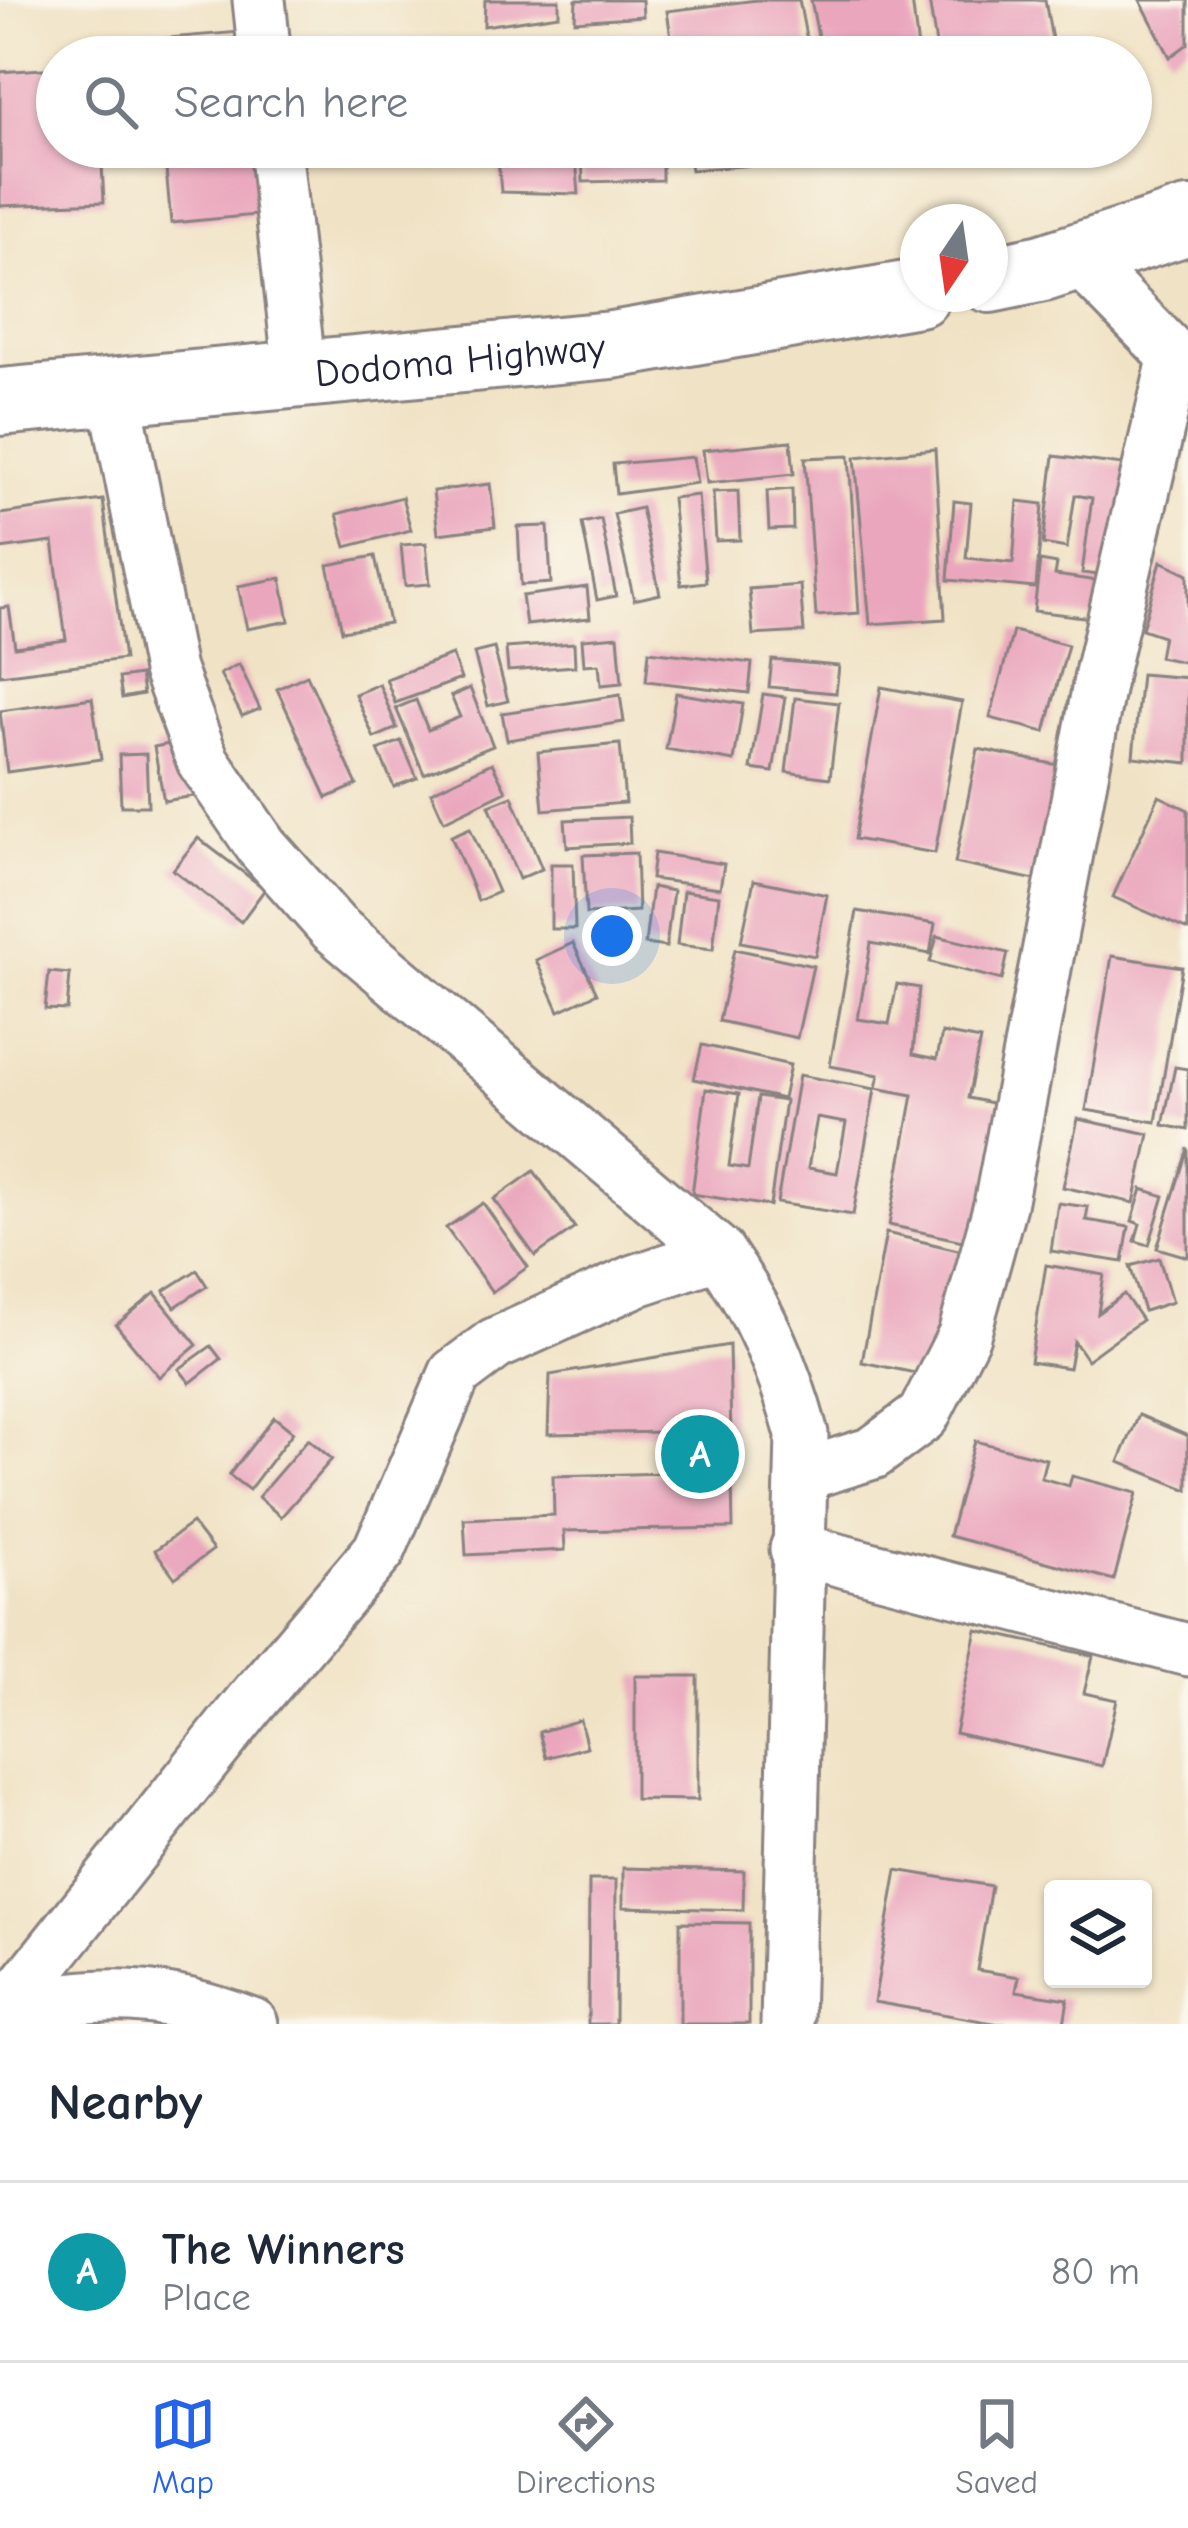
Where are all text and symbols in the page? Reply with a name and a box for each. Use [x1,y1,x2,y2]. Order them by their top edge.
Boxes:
search box [36,36,1152,168]
icon: search [78,69,144,135]
text: Search here [174,76,408,128]
north arrow [900,204,1008,312]
street label: Dodoma Highway [313,325,608,397]
your location [582,906,642,966]
pin: A [661,1409,739,1499]
map controls [1044,1880,1152,1988]
button: layers [1044,1880,1152,1988]
text: Nearby [48,2073,202,2132]
text: The Winners [162,2223,405,2275]
text: A [76,2249,98,2294]
text: 80 m [1051,2249,1140,2294]
text: Place [162,2275,251,2320]
tab: Map [150,2391,216,2501]
tab: Directions [516,2391,656,2501]
tab: Saved [956,2391,1038,2501]

